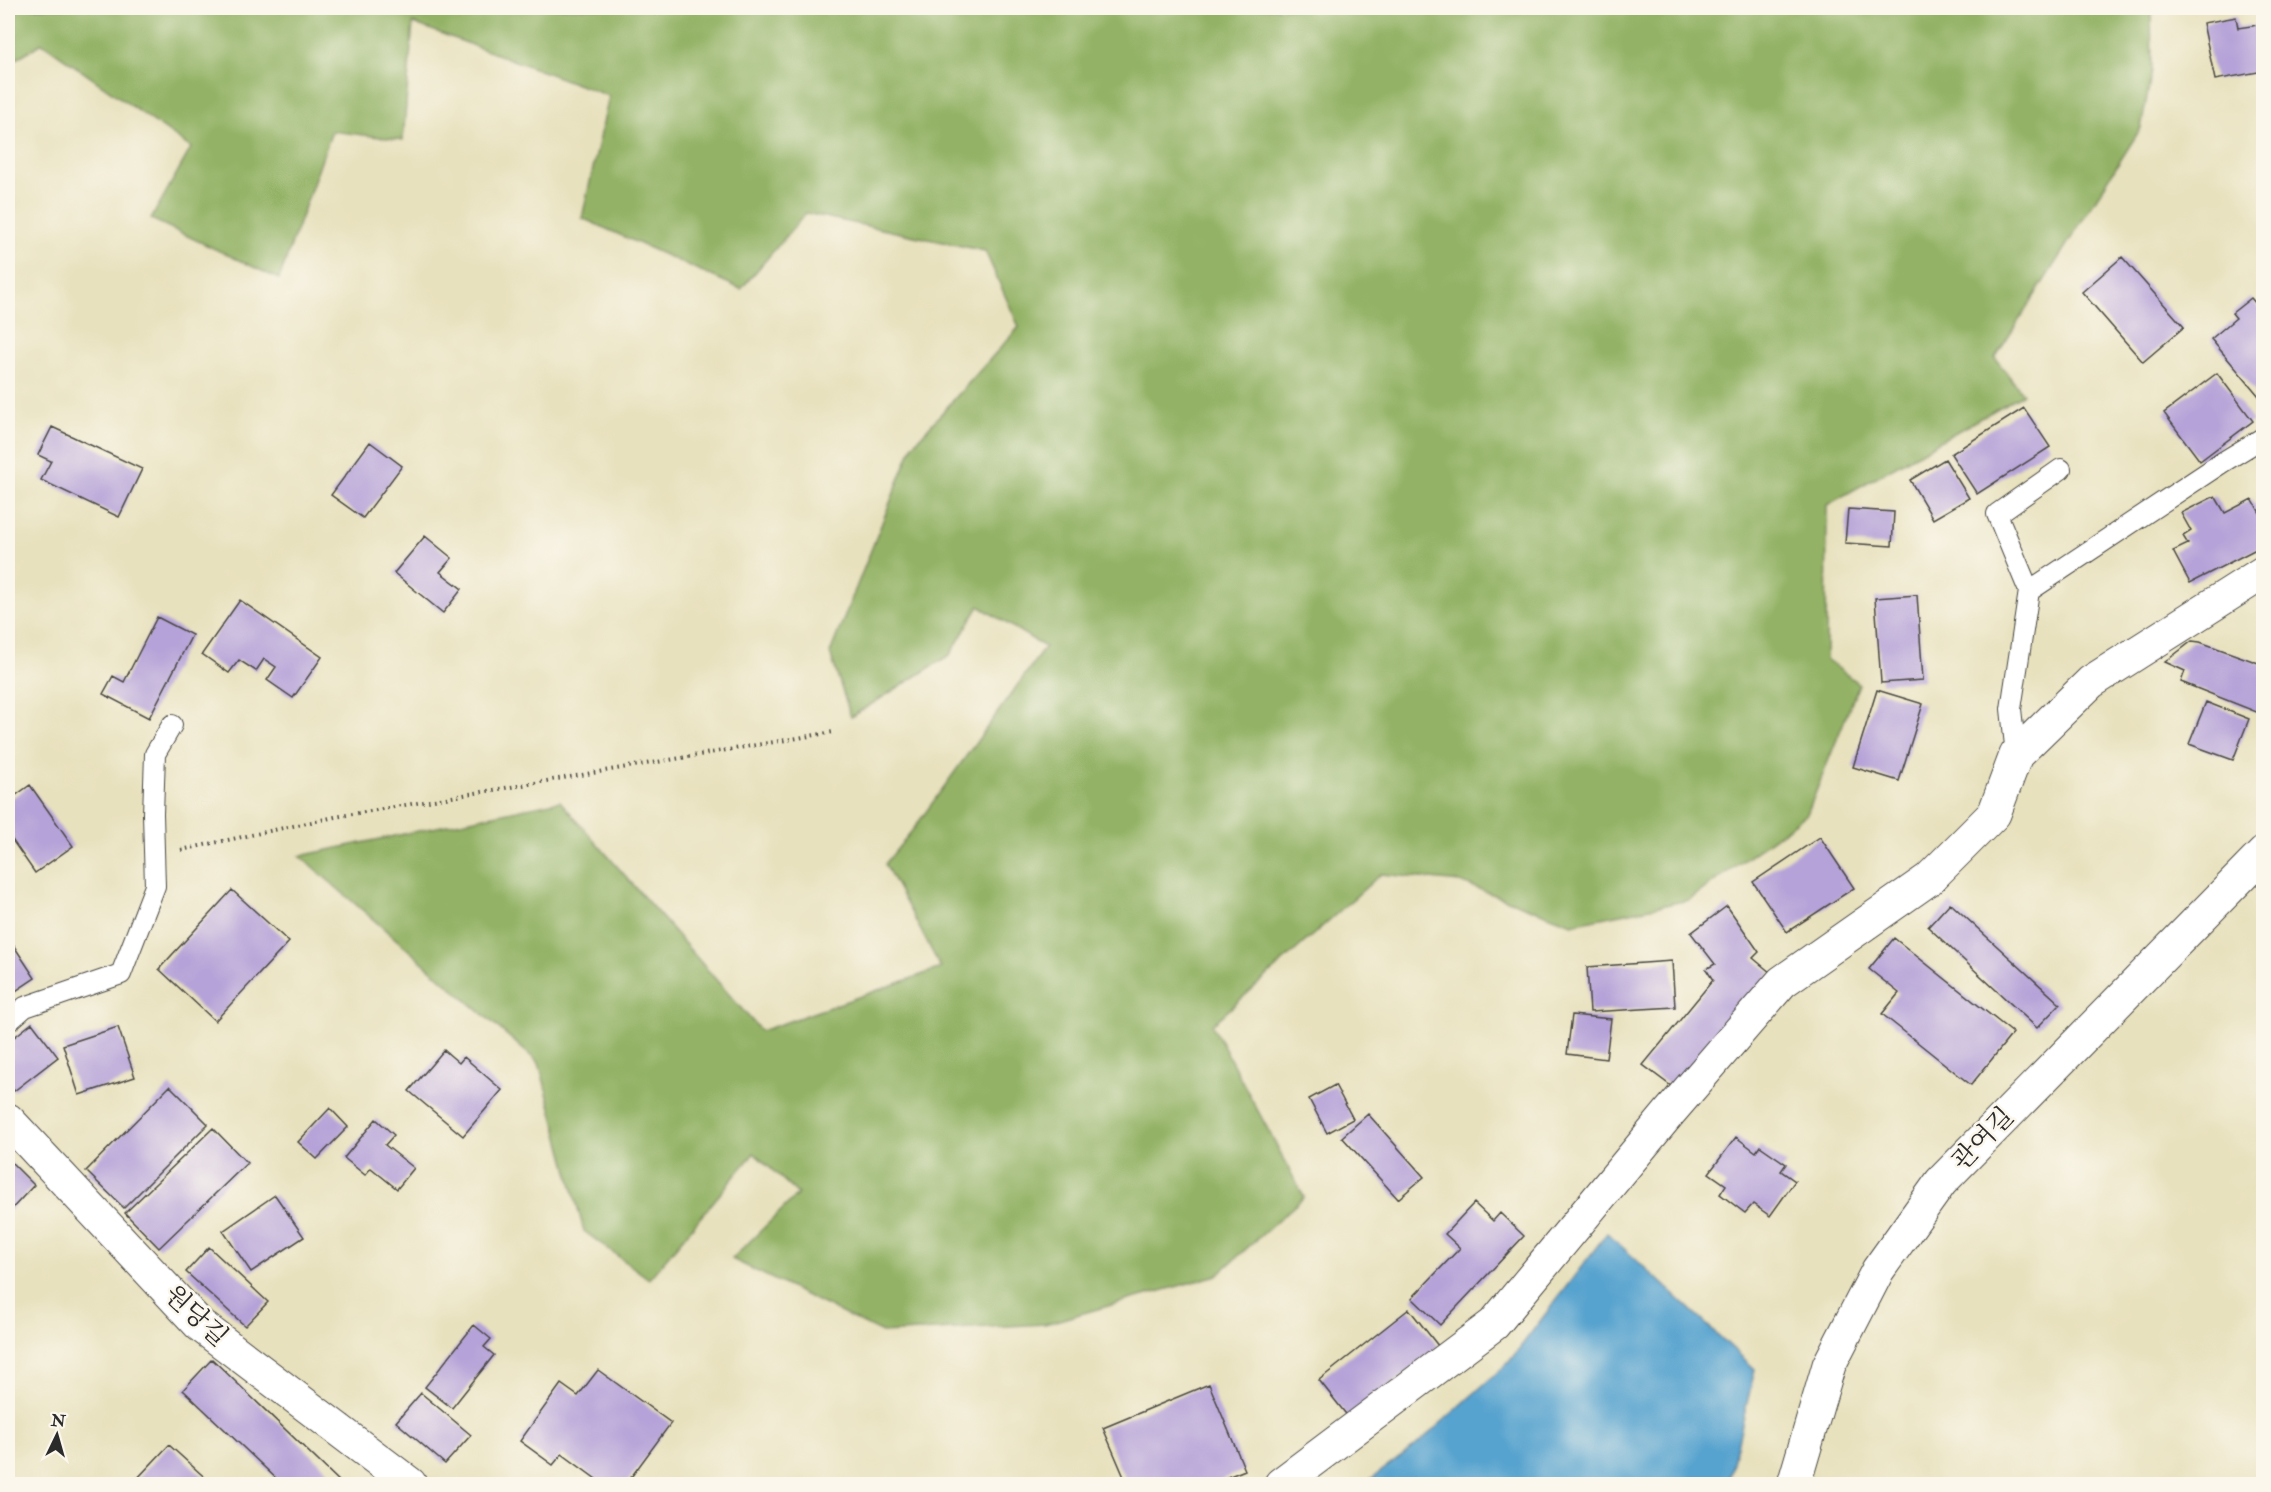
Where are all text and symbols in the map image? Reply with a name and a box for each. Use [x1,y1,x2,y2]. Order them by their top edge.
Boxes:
street label: 관여길 [1945,1101,2021,1177]
street label: 원당길 [158,1279,234,1353]
north arrow [27,1405,87,1465]
text: N [49,1410,67,1432]

